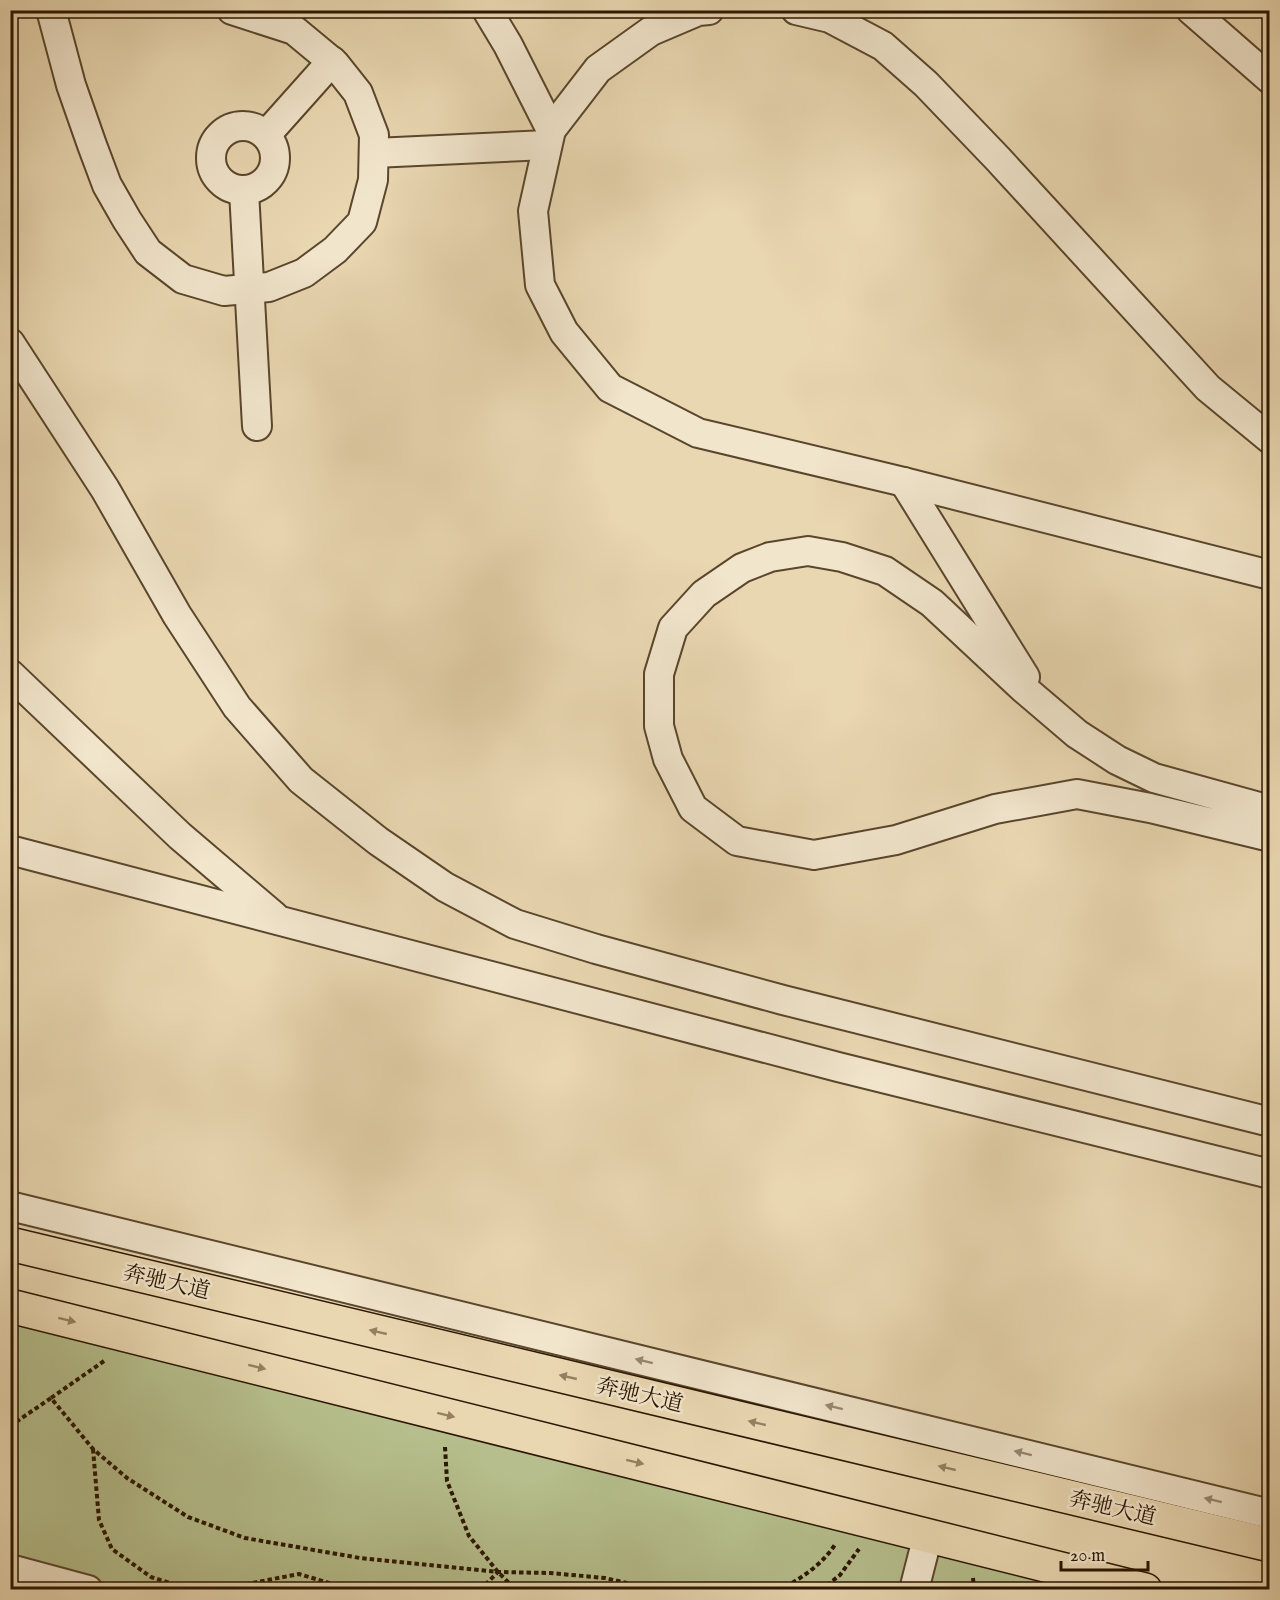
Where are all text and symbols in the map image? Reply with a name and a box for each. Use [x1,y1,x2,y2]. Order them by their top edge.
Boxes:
street label: 奔驰大道 [121,1259,213,1306]
one-way arrow [58,1316,76,1326]
one-way arrow [369,1326,387,1336]
one-way arrow [635,1355,654,1365]
one-way arrow [247,1363,266,1373]
one-way arrow [559,1372,577,1382]
street label: 奔驰大道 [594,1372,686,1419]
one-way arrow [825,1402,843,1412]
one-way arrow [437,1410,455,1420]
one-way arrow [748,1417,767,1427]
one-way arrow [1014,1448,1032,1458]
one-way arrow [626,1457,644,1467]
one-way arrow [938,1462,956,1472]
street label: 奔驰大道 [1067,1485,1159,1532]
one-way arrow [1203,1494,1222,1504]
scale bar [1061,1534,1148,1572]
text: 20 m [1070,1545,1105,1568]

